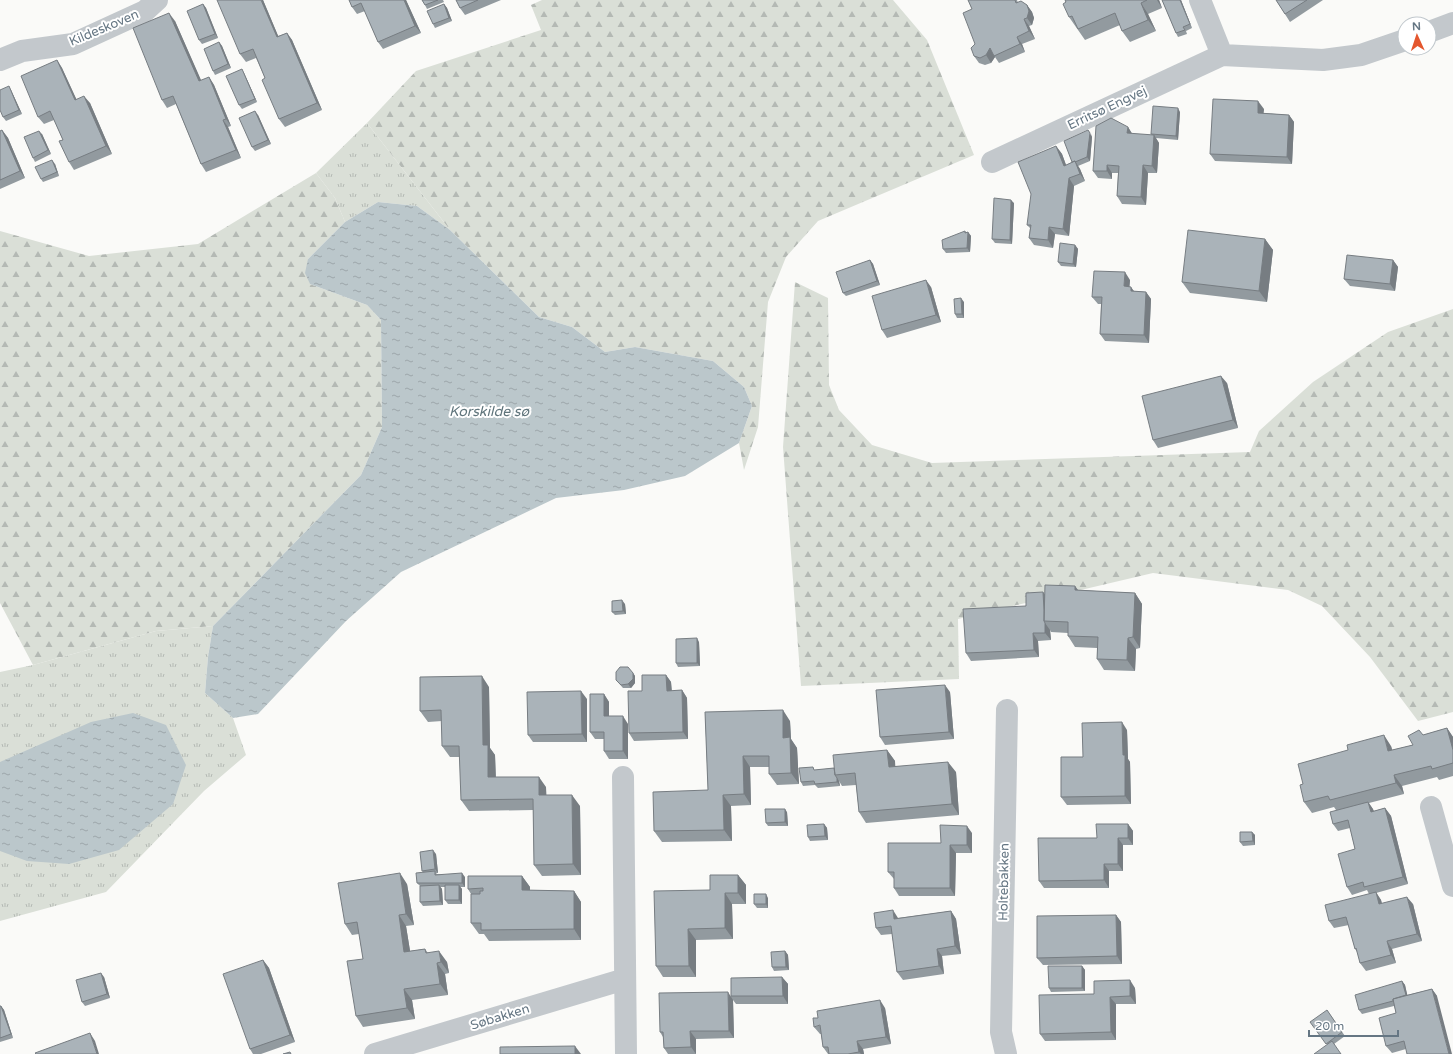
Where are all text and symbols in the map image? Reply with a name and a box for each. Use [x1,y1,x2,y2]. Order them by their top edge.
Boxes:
street label: Kildeskoven [67,6,141,50]
north arrow [1397,16,1437,56]
text: N [1412,20,1421,33]
street label: Erritsø Engvej [1065,83,1149,133]
water label: Korskilde sø [449,403,530,420]
street label: Holtebakken [995,843,1013,921]
street label: Søbakken [469,1000,531,1034]
scale bar [1309,1012,1398,1038]
text: 20 m [1315,1019,1344,1033]

